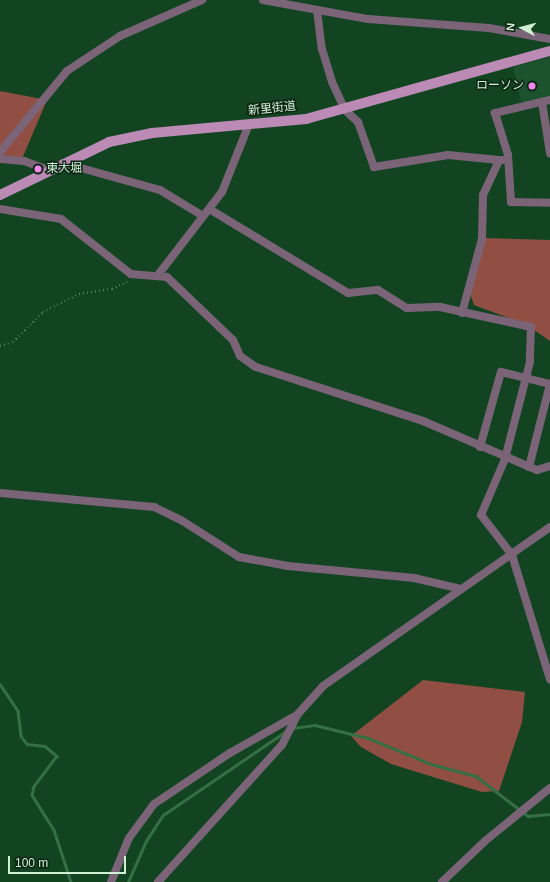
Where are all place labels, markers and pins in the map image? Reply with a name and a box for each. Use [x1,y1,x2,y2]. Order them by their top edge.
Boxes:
place label: ローソン [476,79,524,93]
marker: ローソン [527,81,537,91]
place label: 東大堀 [46,162,82,176]
marker: 東大堀 [33,164,43,174]

